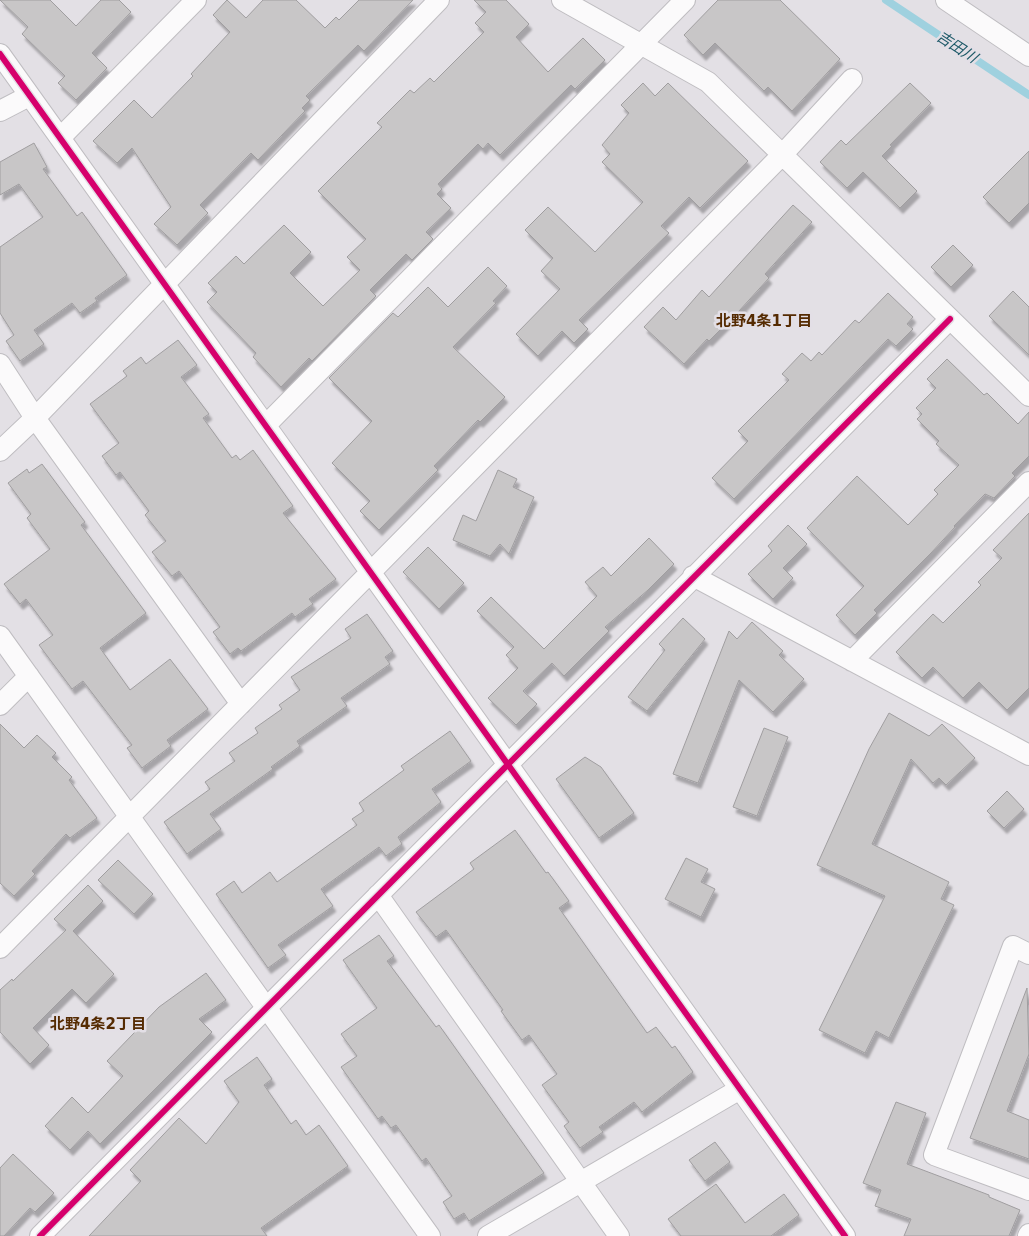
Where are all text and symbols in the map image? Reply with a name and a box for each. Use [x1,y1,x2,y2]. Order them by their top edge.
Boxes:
water label: 吉田川 [933,27,982,68]
district label: 北野4条1丁目 [716,312,812,330]
district label: 北野4条2丁目 [50,1015,146,1033]

